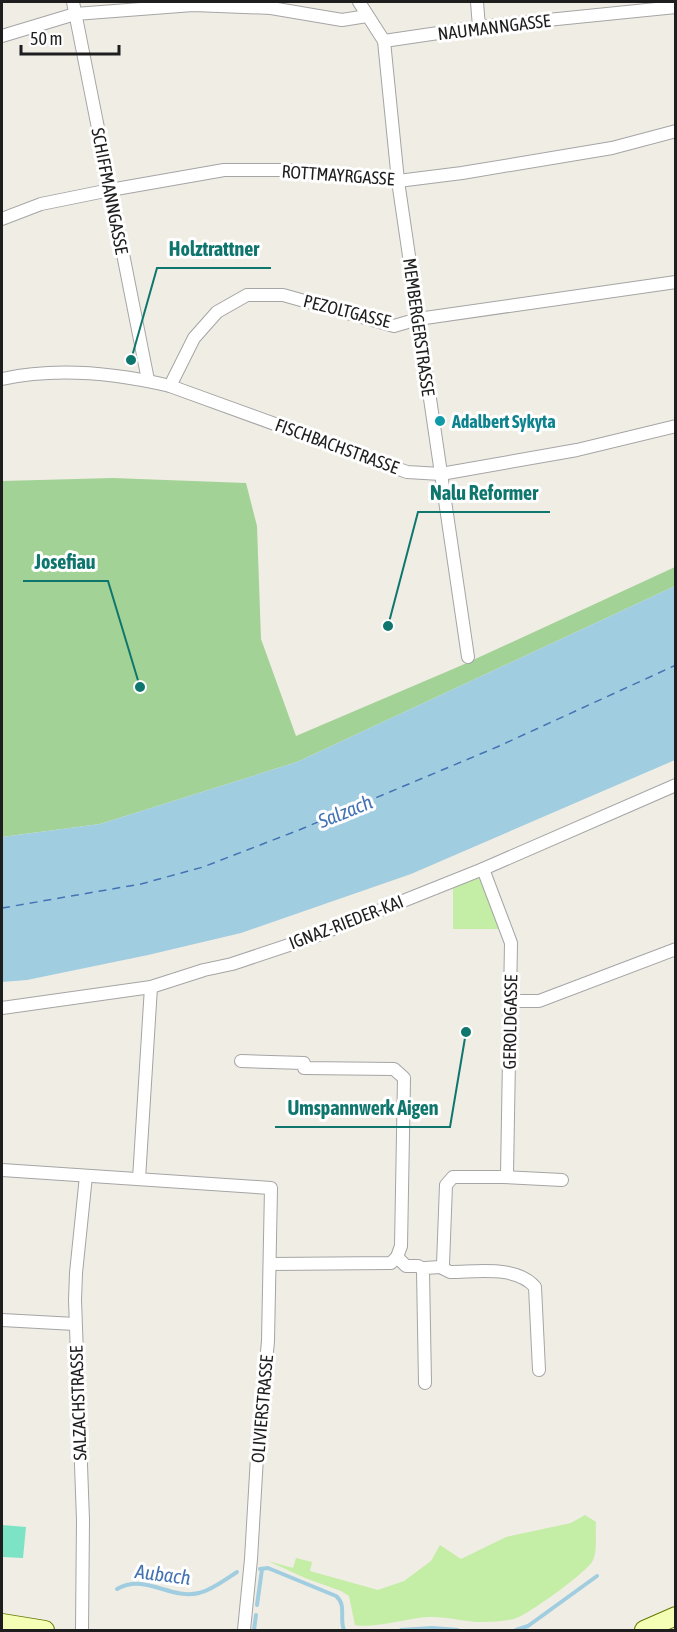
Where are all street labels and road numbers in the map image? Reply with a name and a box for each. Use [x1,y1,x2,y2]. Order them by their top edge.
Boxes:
street label: NAUMANNGASSE [436,10,552,44]
street label: SCHIFFMANNGASSE [87,126,133,256]
street label: ROTTMAYRGASSE [281,161,395,189]
street label: MEMBERGERSTRASSE [399,257,439,398]
street label: PEZOLTGASSE [301,290,393,332]
street label: FISCHBACHSTRASSE [272,414,402,478]
street label: IGNAZ-RIEDER-KAI [286,891,406,953]
street label: GEROLDGASSE [499,974,521,1070]
street label: SALZACHSTRASSE [65,1345,90,1461]
street label: OLIVIERSTRASSE [247,1354,277,1464]

